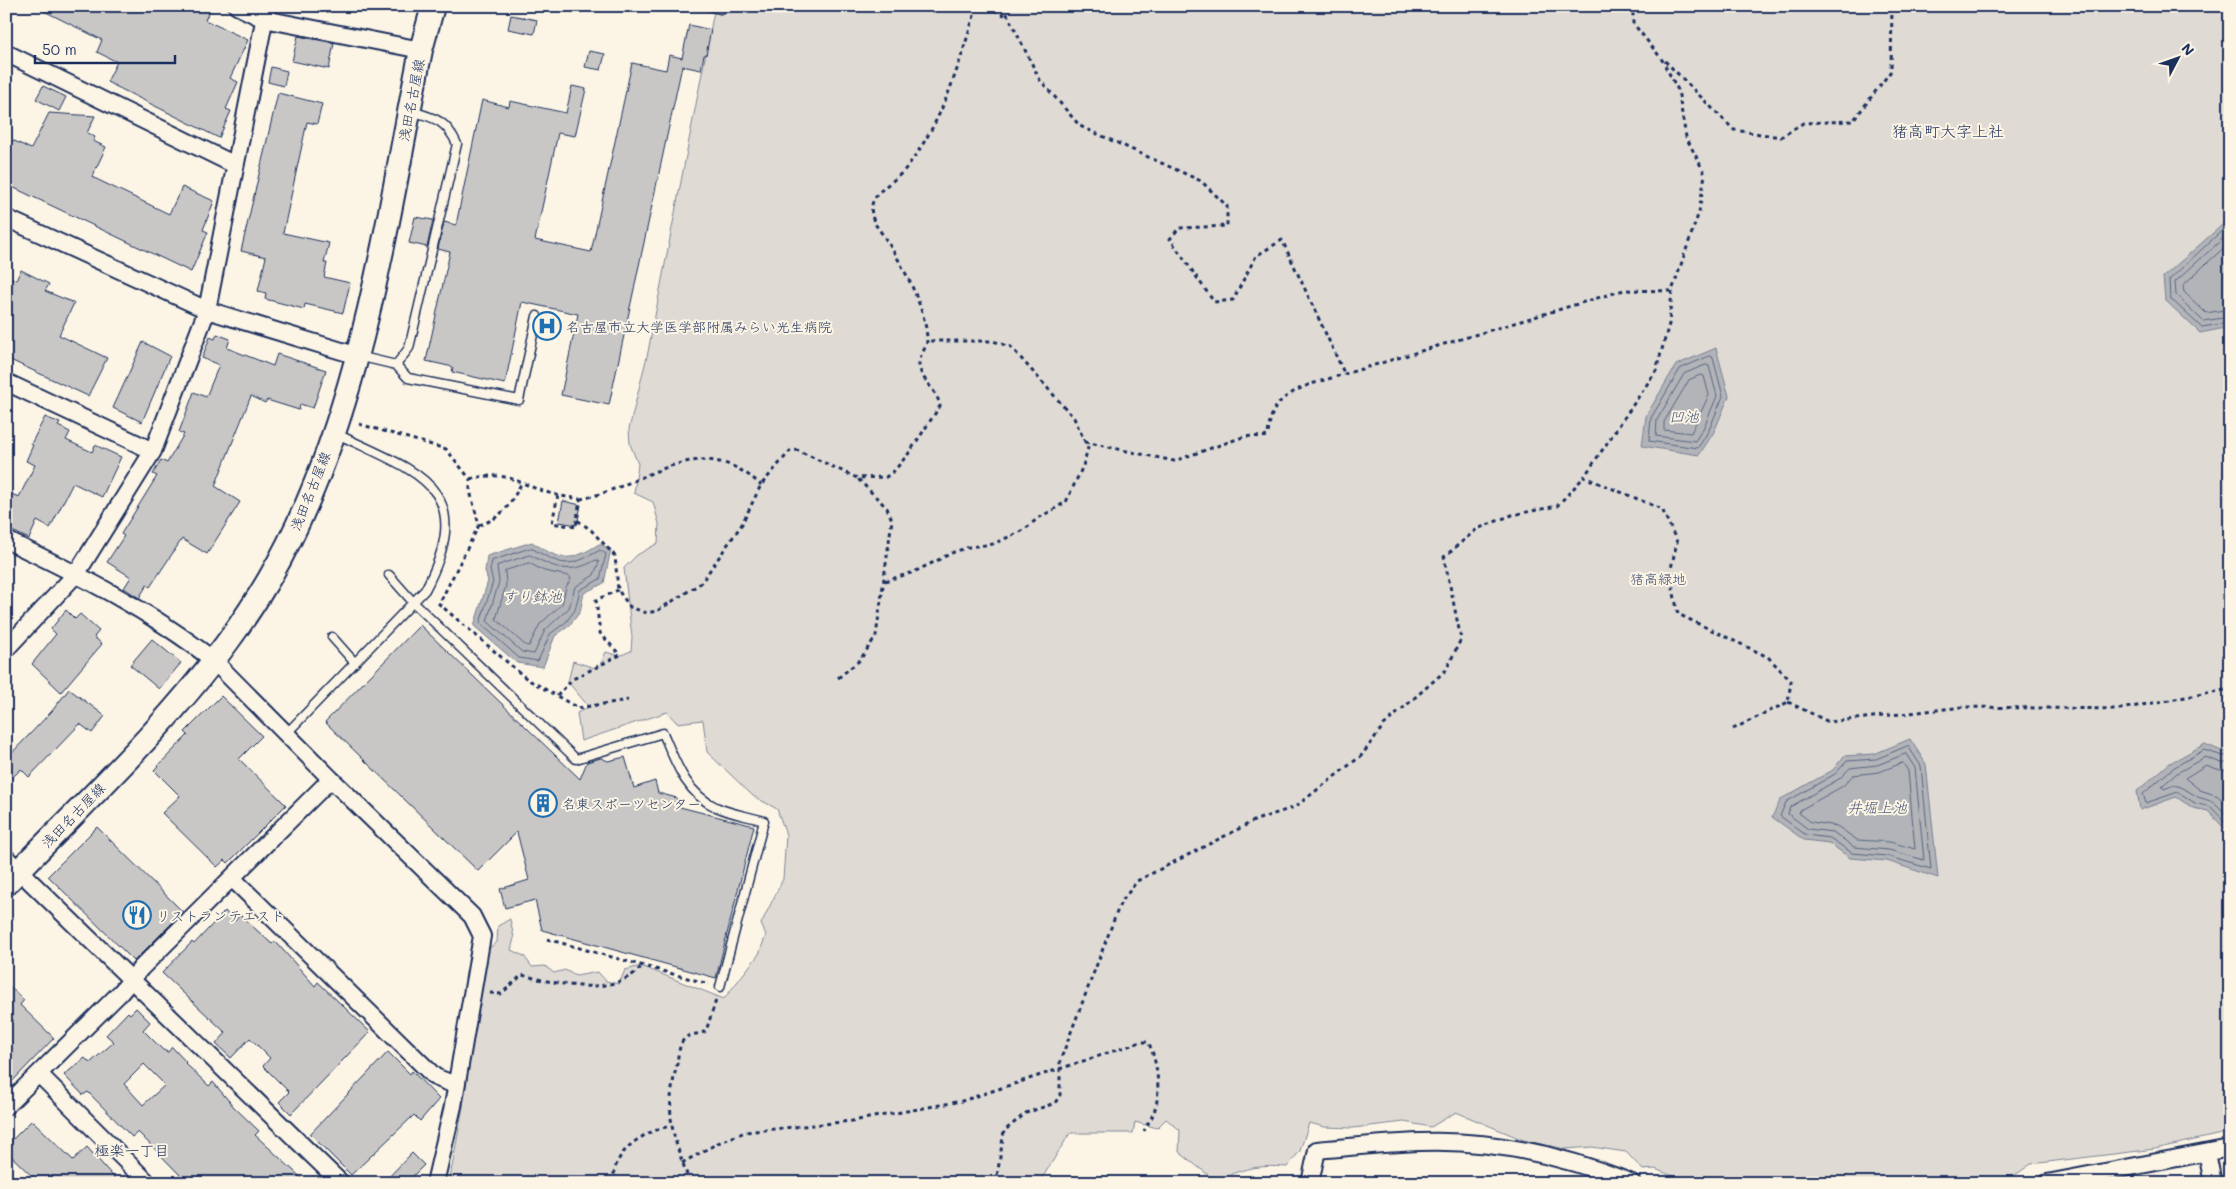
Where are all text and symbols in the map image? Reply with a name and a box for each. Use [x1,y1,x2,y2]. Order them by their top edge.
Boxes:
scale bar [35,32,175,64]
north arrow [2154,32,2204,82]
text: 50 m [42,39,77,59]
text: N [2178,39,2199,59]
street label: 浅田名古屋線 [394,57,428,143]
district label: 猪高町大字上社 [1892,120,2004,141]
hospital icon: 名古屋市立大学医学部附属みらい光生病院 [532,311,562,341]
place label: 名古屋市立大学医学部附属みらい光生病院 [566,317,832,336]
water label: 凹池 [1669,406,1700,426]
street label: 浅田名古屋線 [285,448,335,534]
park label: 猪高緑地 [1630,569,1686,588]
water label: すり鉢池 [502,586,563,606]
street label: 浅田名古屋線 [37,778,109,852]
building icon: 名東スポーツセンター [528,788,558,818]
place label: 名東スポーツセンター [562,794,701,813]
water label: 井堀上池 [1847,797,1908,817]
restaurant icon: リストランテエスト [122,900,152,930]
place label: リストランテエスト [156,906,285,925]
district label: 極楽一丁目 [94,1140,170,1160]

